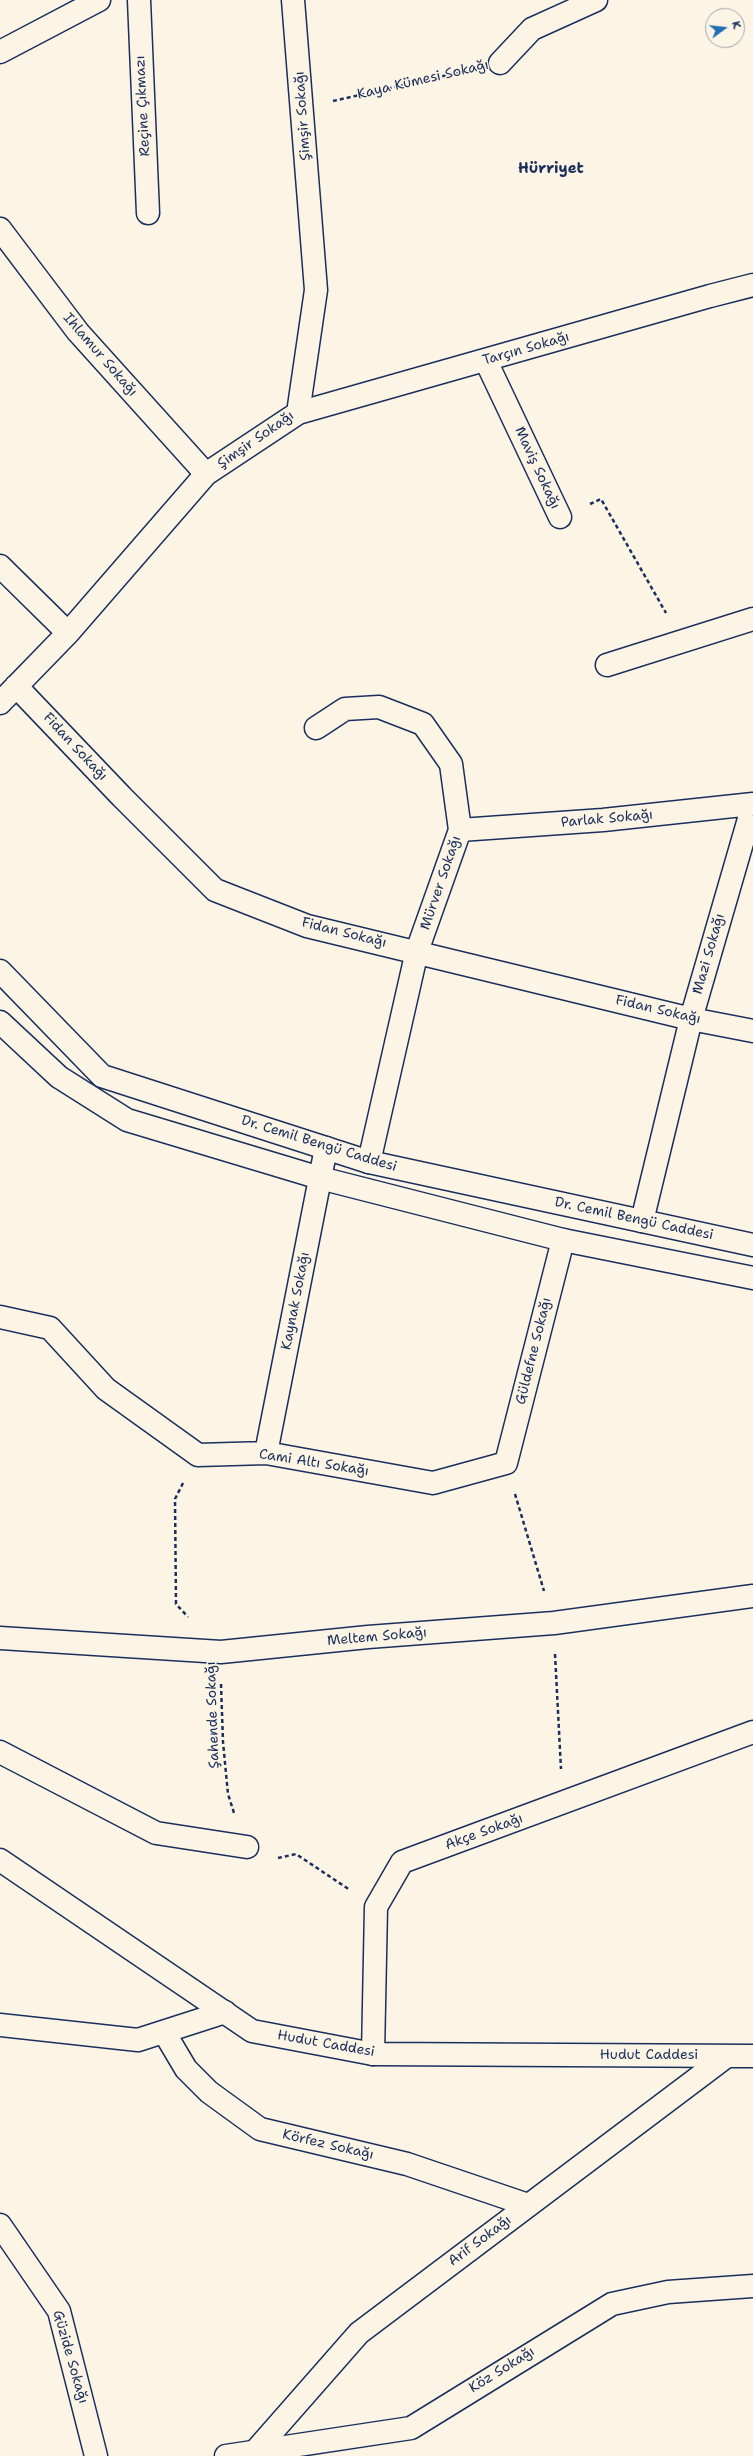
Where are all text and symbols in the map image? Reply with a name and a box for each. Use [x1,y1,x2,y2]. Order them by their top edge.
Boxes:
north arrow [705,8,745,48]
text: K [728,19,744,31]
street label: Reçine Çıkmazı [132,55,154,157]
street label: Kaya Kümesi Sokağı [355,57,491,103]
street label: Şimşir Sokağı [291,71,315,161]
district label: Hürriyet [518,160,584,178]
street label: Ihlamur Sokağı [59,310,141,400]
street label: Tarçın Sokağı [481,329,571,369]
street label: Şimşir Sokağı [214,407,298,473]
street label: Maviş Sokağı [511,424,563,512]
street label: Fidan Sokağı [39,709,111,785]
street label: Parlak Sokağı [560,807,654,831]
street label: Mürver Sokağı [417,834,465,932]
street label: Mazi Sokağı [689,912,729,996]
street label: Fidan Sokağı [300,914,388,952]
street label: Fidan Sokağı [614,992,702,1028]
street label: Dr. Cemil Bengü Caddesi [239,1112,399,1176]
street label: Dr. Cemil Bengü Caddesi [553,1194,715,1244]
street label: Kaynak Sokağı [278,1250,314,1352]
street label: Güldefne Sokağı [513,1296,555,1406]
street label: Cami Altı Sokağı [258,1446,370,1480]
street label: Meltem Sokağı [326,1624,428,1650]
street label: Şahende Sokağı [203,1661,223,1769]
street label: Akçe Sokağı [443,1810,525,1854]
street label: Hudut Caddesi [276,2027,376,2061]
street label: Hudut Caddesi [600,2047,698,2063]
street label: Körfez Sokağı [281,2126,375,2164]
street label: Arif Sokağı [445,2212,515,2270]
street label: Güzide Sokağı [49,2308,91,2406]
street label: Köz Sokağı [466,2343,538,2397]

